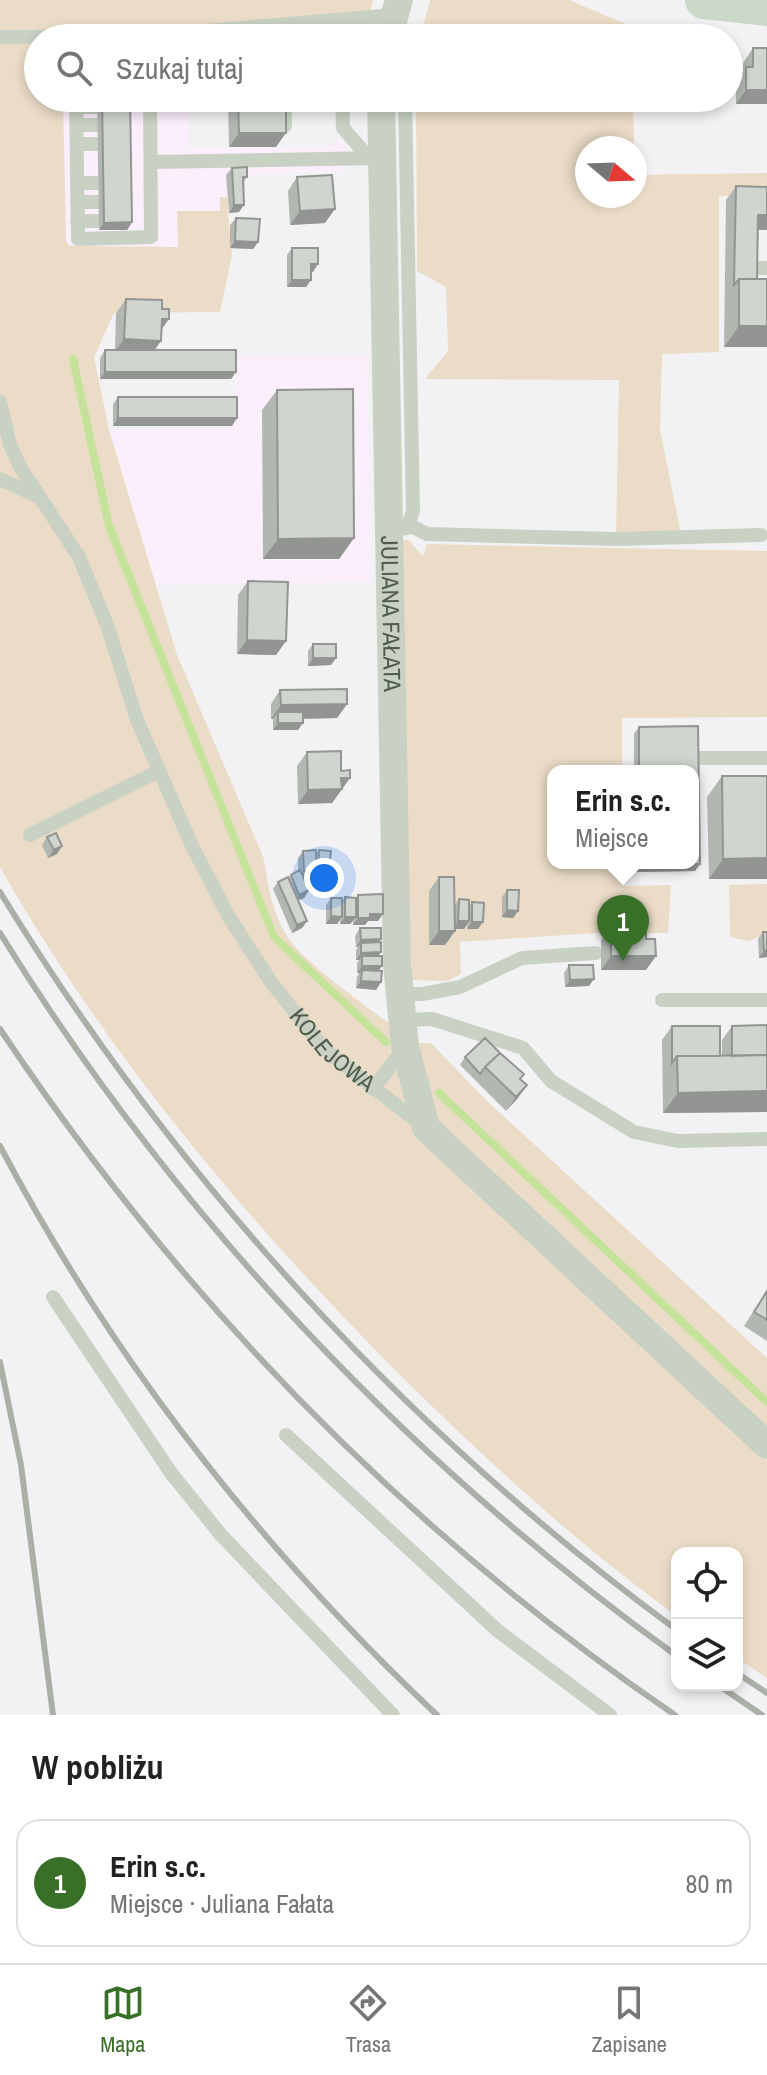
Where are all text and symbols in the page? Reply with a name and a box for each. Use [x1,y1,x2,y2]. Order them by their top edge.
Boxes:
search box [24,24,743,112]
icon: search [52,46,96,90]
text: Szukaj tutaj [116,48,243,88]
north arrow [575,136,647,208]
street label: JULIANA FAŁATA [374,536,409,693]
popup [547,765,699,869]
text: Erin s.c. [575,780,671,820]
text: Miejsce [575,820,649,855]
your location [304,858,344,898]
pin: 1 [597,895,649,961]
street label: KOLEJOWA [283,1001,383,1099]
map controls [671,1547,743,1691]
button: locate [671,1547,743,1619]
button: layers [671,1619,743,1691]
text: W pobliżu [32,1744,164,1790]
text: Erin s.c. [110,1846,206,1886]
text: 1 [54,1866,66,1901]
text: 80 m [686,1866,733,1901]
text: Miejsce · Juliana Fałata [110,1886,334,1921]
tab: Mapa [100,1981,145,2059]
tab: Trasa [346,1981,391,2059]
tab: Zapisane [592,1981,667,2059]

